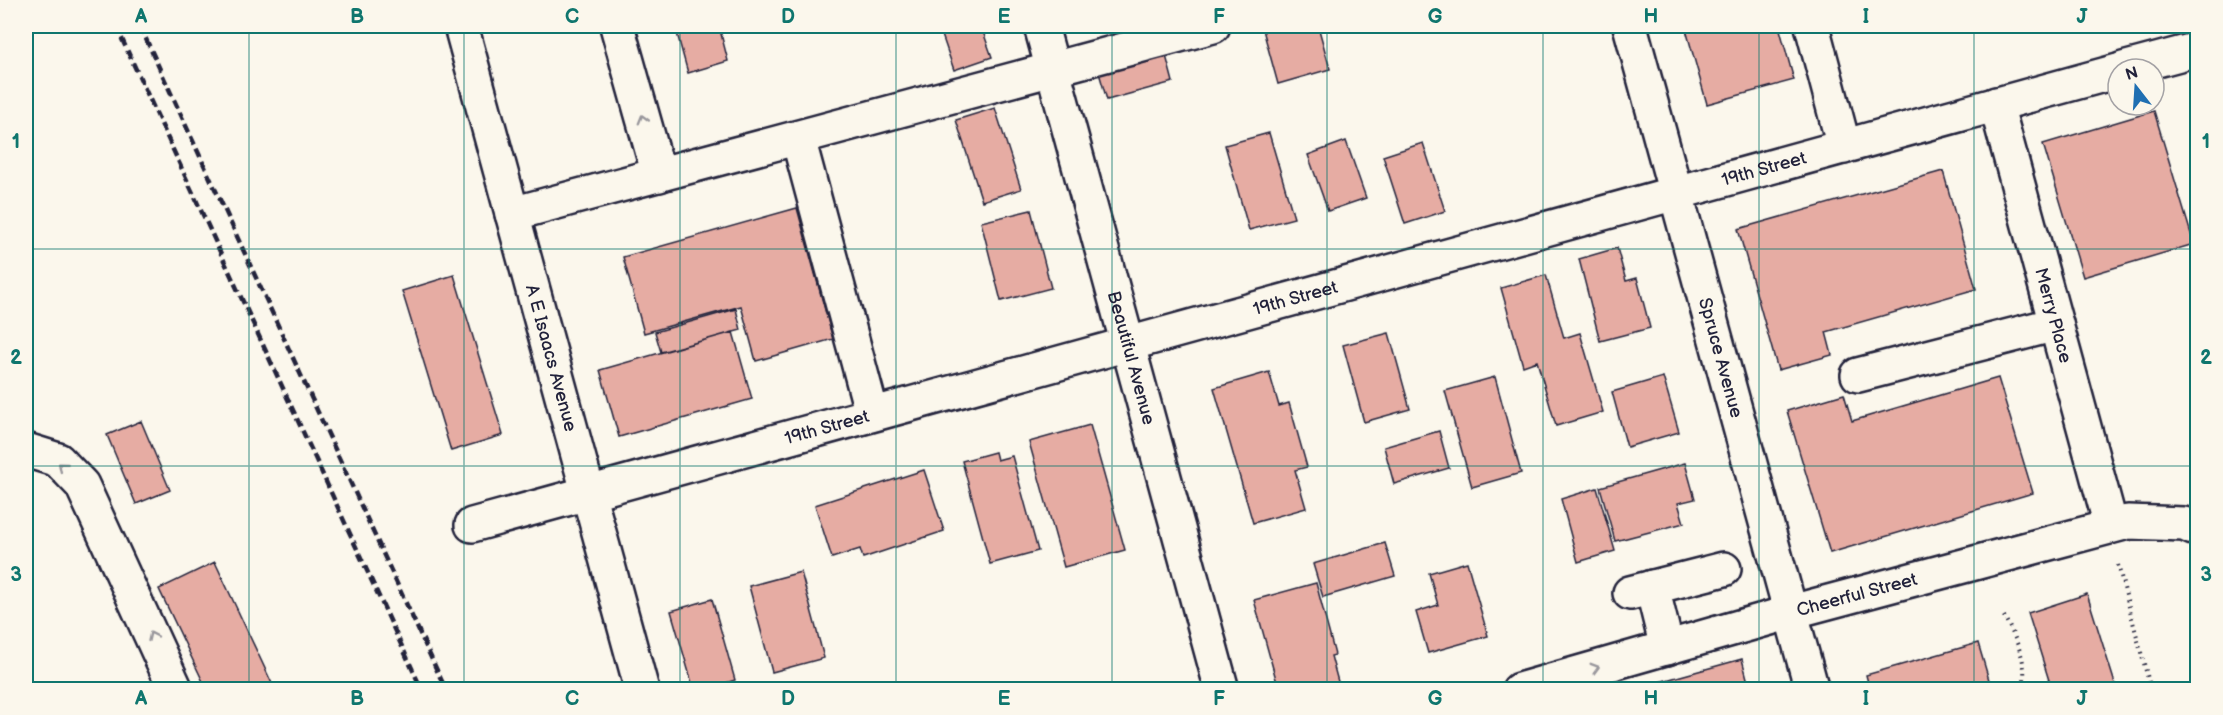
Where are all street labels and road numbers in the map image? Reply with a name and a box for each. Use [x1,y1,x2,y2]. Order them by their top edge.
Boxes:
street label: 19th Street [1719,147,1809,190]
street label: Merry Place [2031,265,2077,365]
street label: 19th Street [1251,276,1340,320]
street label: A E Isaacs Avenue [521,282,582,434]
street label: Beautiful Avenue [1103,289,1160,427]
street label: Spruce Avenue [1694,295,1747,420]
street label: 19th Street [782,405,872,449]
street label: Cheerful Street [1794,568,1920,621]

